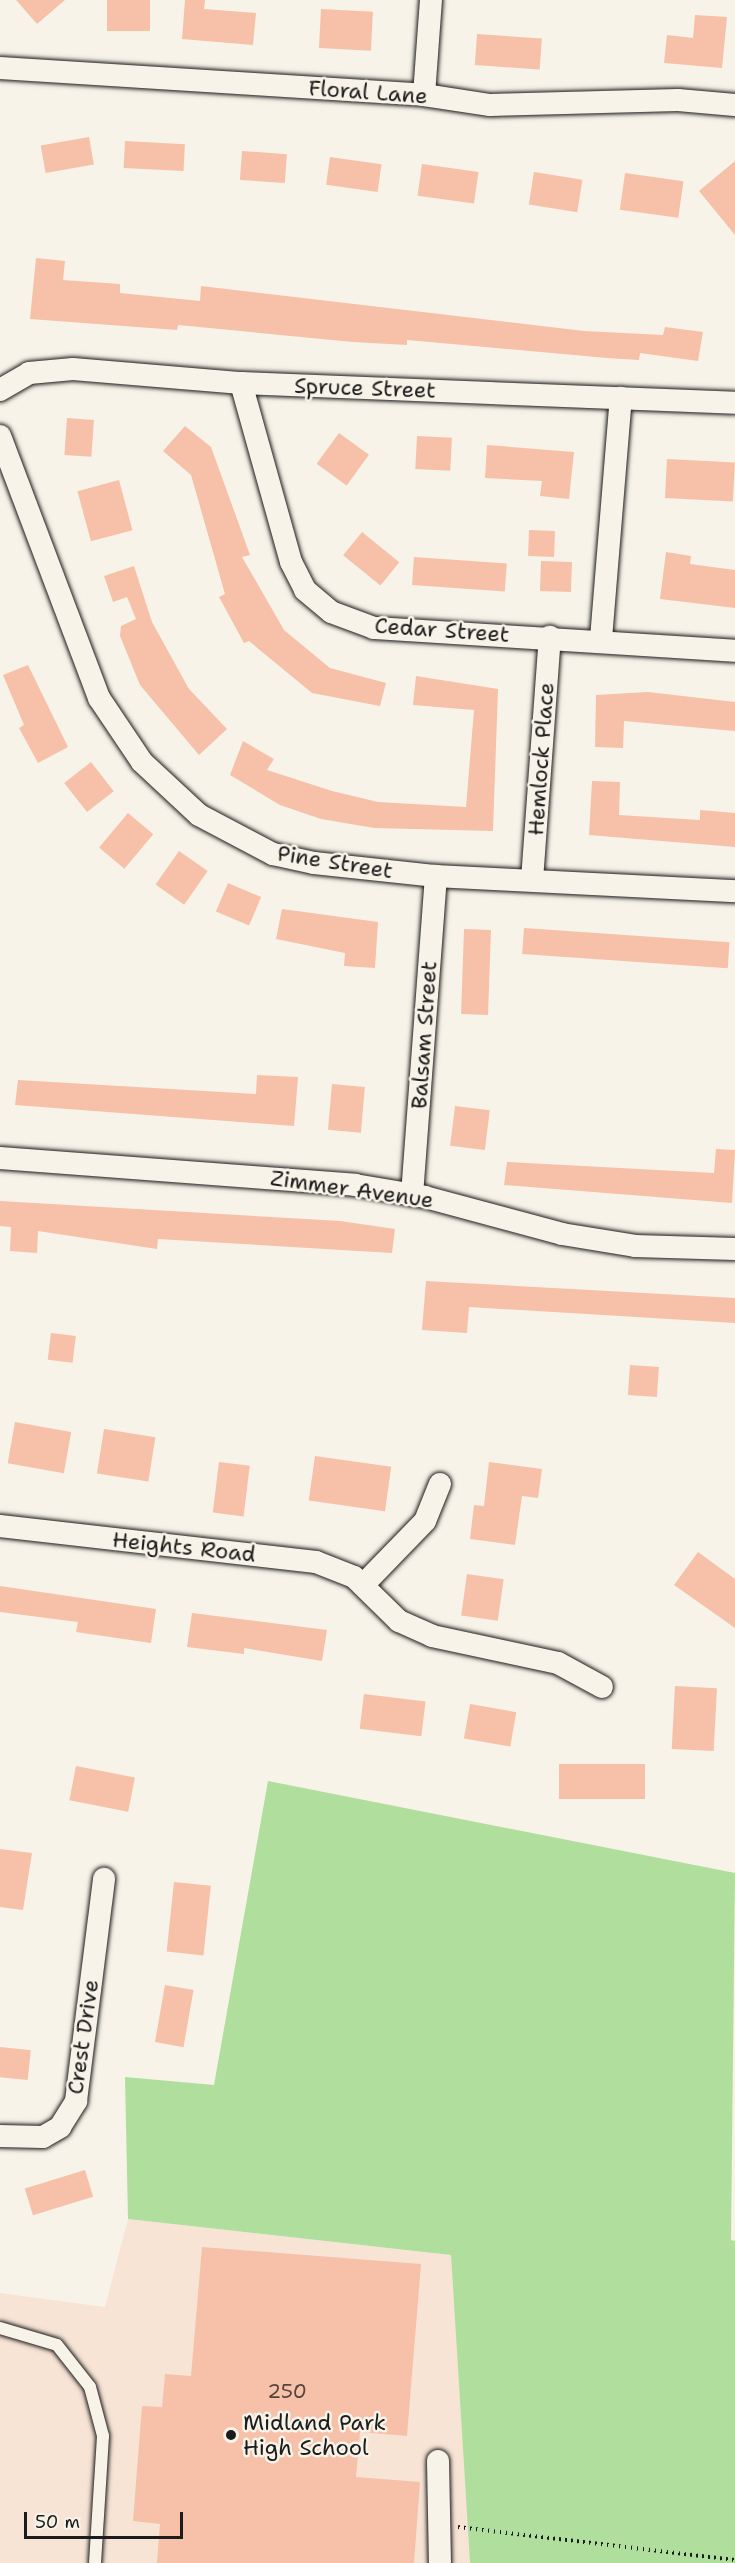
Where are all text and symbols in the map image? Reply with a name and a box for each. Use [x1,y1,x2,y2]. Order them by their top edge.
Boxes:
street label: Floral Lane [308,75,428,109]
street label: Spruce Street [294,372,436,404]
street label: Cedar Street [374,612,510,648]
street label: Hemlock Place [522,682,560,836]
street label: Pine Street [275,840,395,884]
street label: Balsam Street [406,960,442,1110]
street label: Zimmer Avenue [269,1164,435,1214]
street label: Heights Road [111,1526,257,1568]
street label: Crest Drive [62,1978,104,2096]
house number: 250 [267,2379,307,2403]
place label: Midland Park High School [243,2409,386,2460]
marker: Midland Park High School [224,2428,238,2442]
scale bar [27,2500,186,2538]
text: 50 m [35,2510,80,2534]

